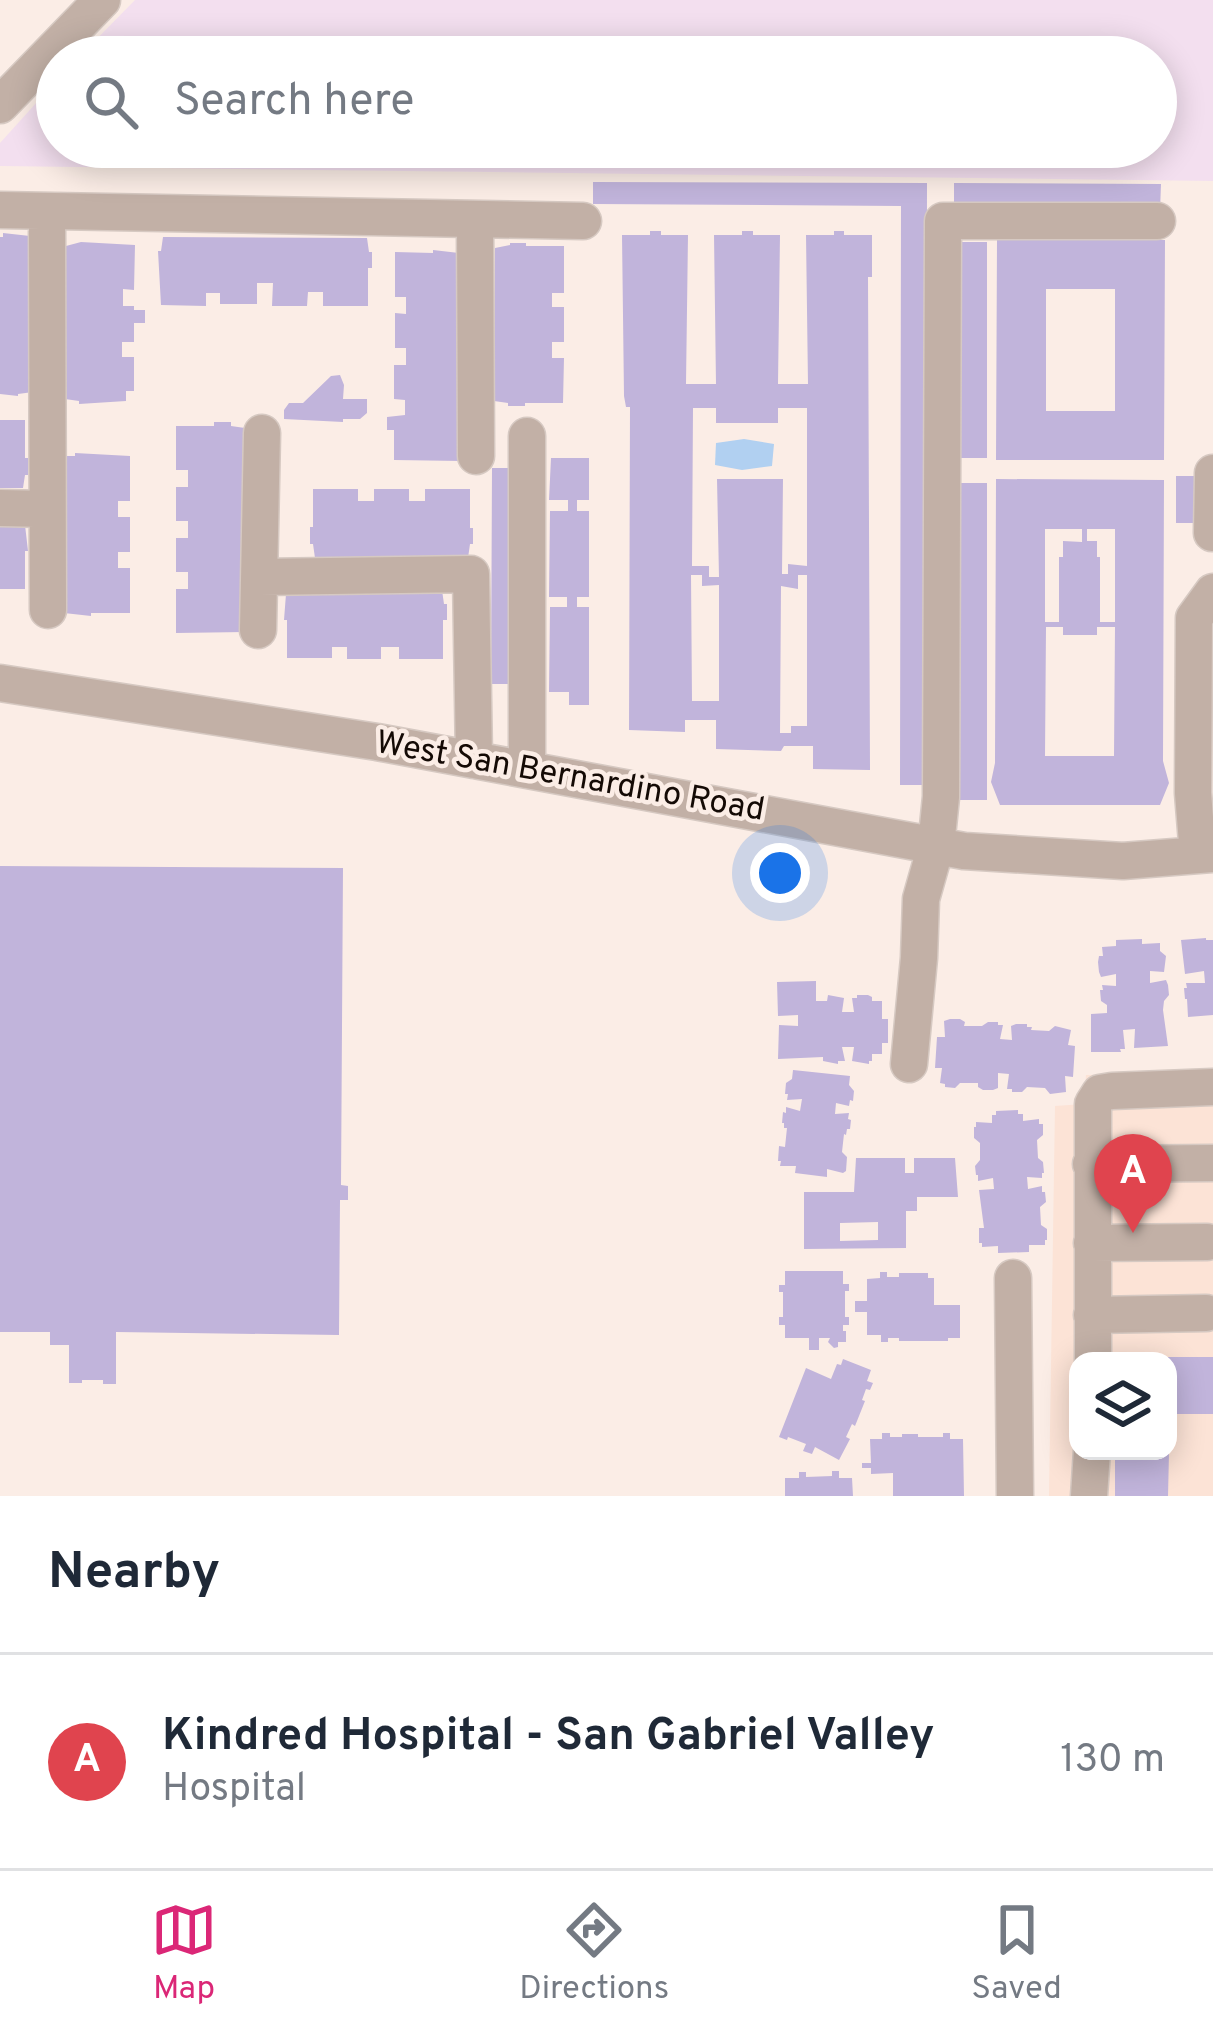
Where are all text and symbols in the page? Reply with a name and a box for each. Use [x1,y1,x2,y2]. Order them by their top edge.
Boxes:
search box [36,36,1177,168]
icon: search [78,69,144,135]
text: Search here [174,74,414,131]
street label: West San Bernardino Road [373,723,767,833]
your location [750,843,810,903]
pin: A [1094,1134,1172,1233]
map controls [1069,1352,1177,1460]
button: layers [1069,1352,1177,1460]
text: Nearby [48,1542,220,1607]
text: Kindred Hospital - San Gabriel Valley [162,1709,935,1766]
text: A [73,1737,101,1786]
text: 130 m [1060,1737,1165,1786]
text: Hospital [162,1766,306,1815]
tab: Map [151,1897,217,2011]
tab: Directions [519,1897,669,2011]
tab: Saved [971,1897,1062,2011]

